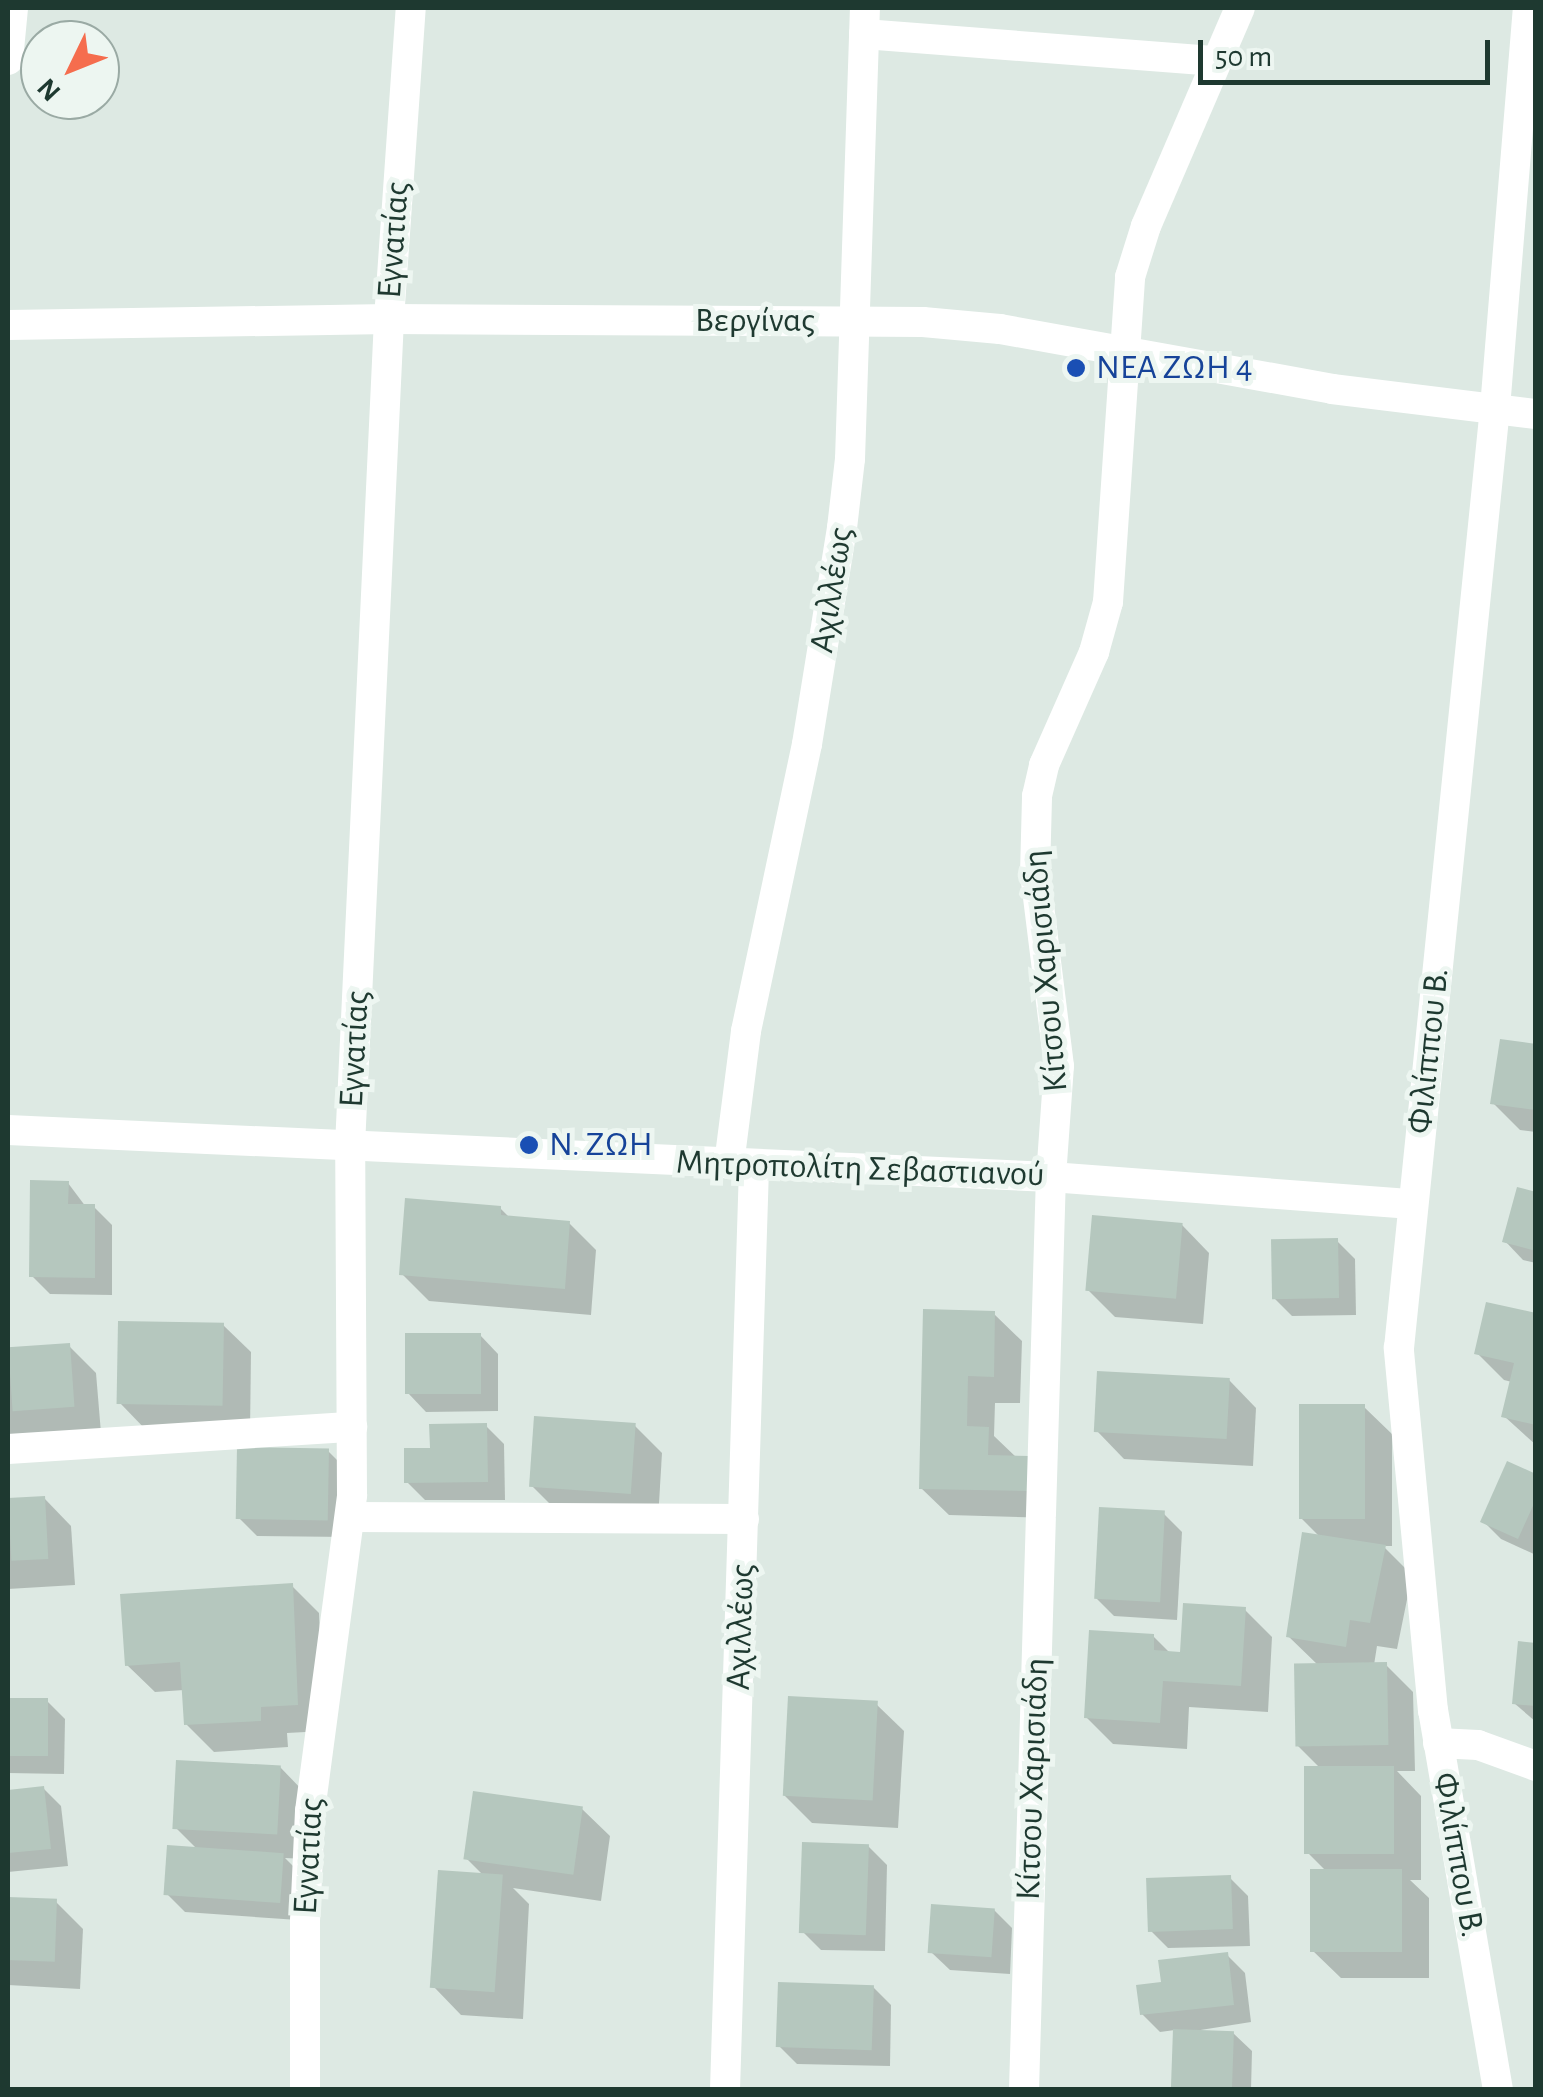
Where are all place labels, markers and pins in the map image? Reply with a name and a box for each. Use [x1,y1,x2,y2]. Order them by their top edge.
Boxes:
place label: ΝΕΑ ΖΩΗ 4 [1096,347,1253,389]
marker: ΝΕΑ ΖΩΗ 4 [1065,357,1087,379]
place label: Ν. ΖΩΗ [549,1124,653,1166]
marker: Ν. ΖΩΗ [518,1134,540,1156]

